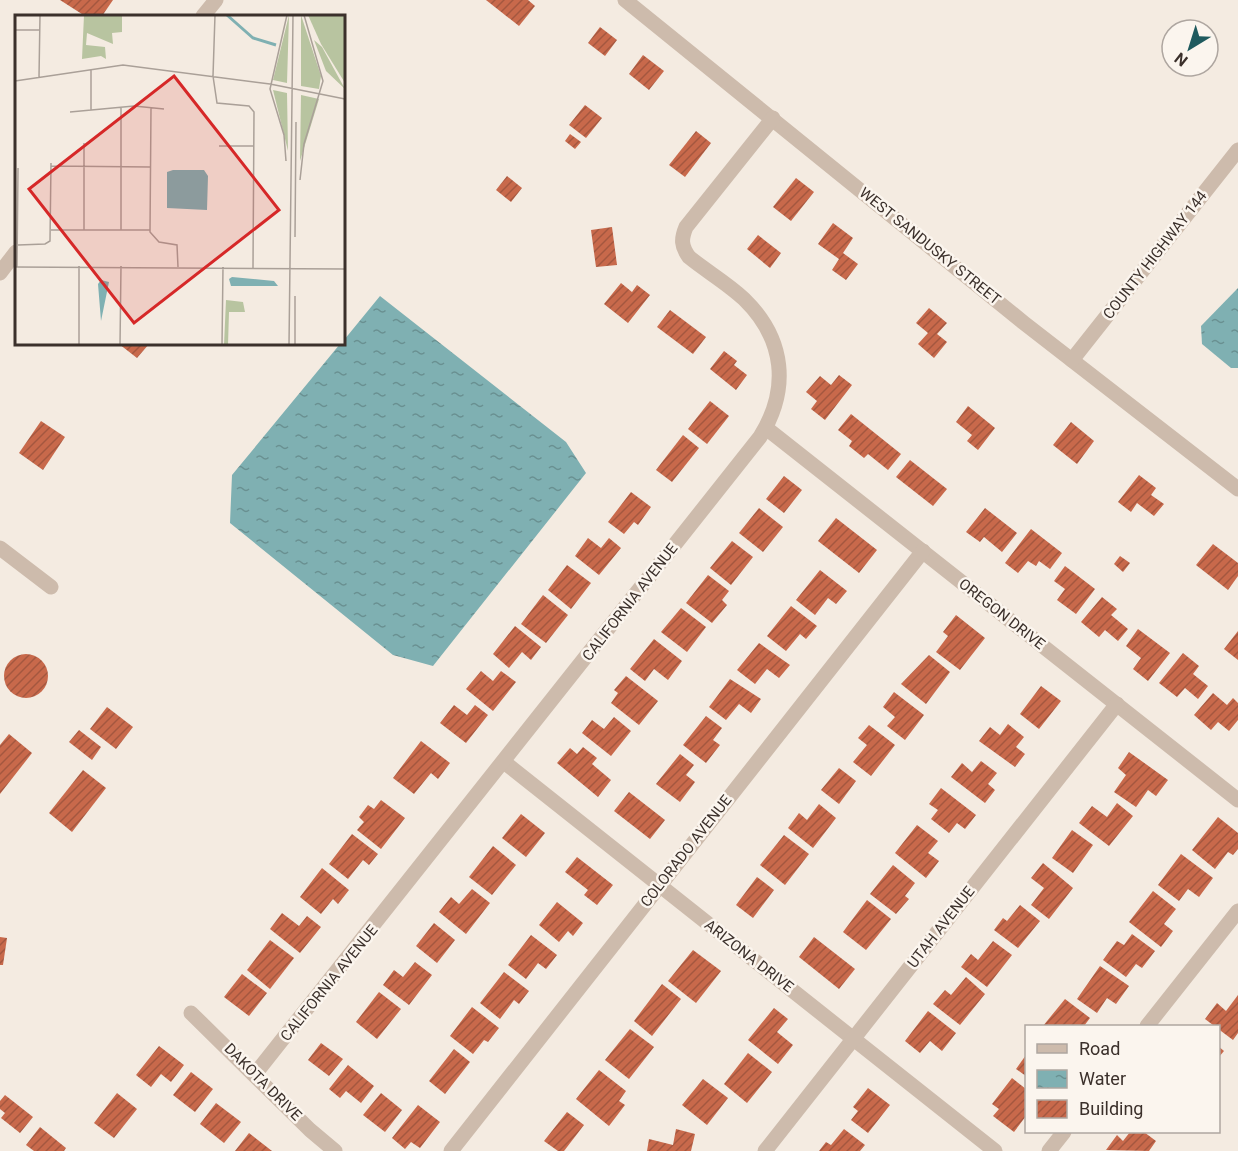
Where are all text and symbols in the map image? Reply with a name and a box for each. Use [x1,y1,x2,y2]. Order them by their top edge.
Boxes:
inset map [15,15,345,345]
north arrow [1160,18,1220,78]
text: N [1171,48,1191,70]
street label: WEST SANDUSKY STREET [856,184,1004,309]
street label: COUNTY HIGHWAY 144 [1099,187,1211,323]
street label: CALIFORNIA AVENUE [579,539,682,664]
street label: OREGON DRIVE [955,575,1049,653]
street label: COLORADO AVENUE [637,791,736,911]
street label: UTAH AVENUE [904,882,979,971]
street label: ARIZONA DRIVE [701,916,797,997]
street label: CALIFORNIA AVENUE [277,921,382,1045]
legend [1025,1025,1220,1133]
text: Road [1079,1038,1120,1059]
street label: DAKOTA DRIVE [221,1040,306,1125]
text: Water [1079,1068,1126,1089]
text: Building [1079,1098,1143,1119]

